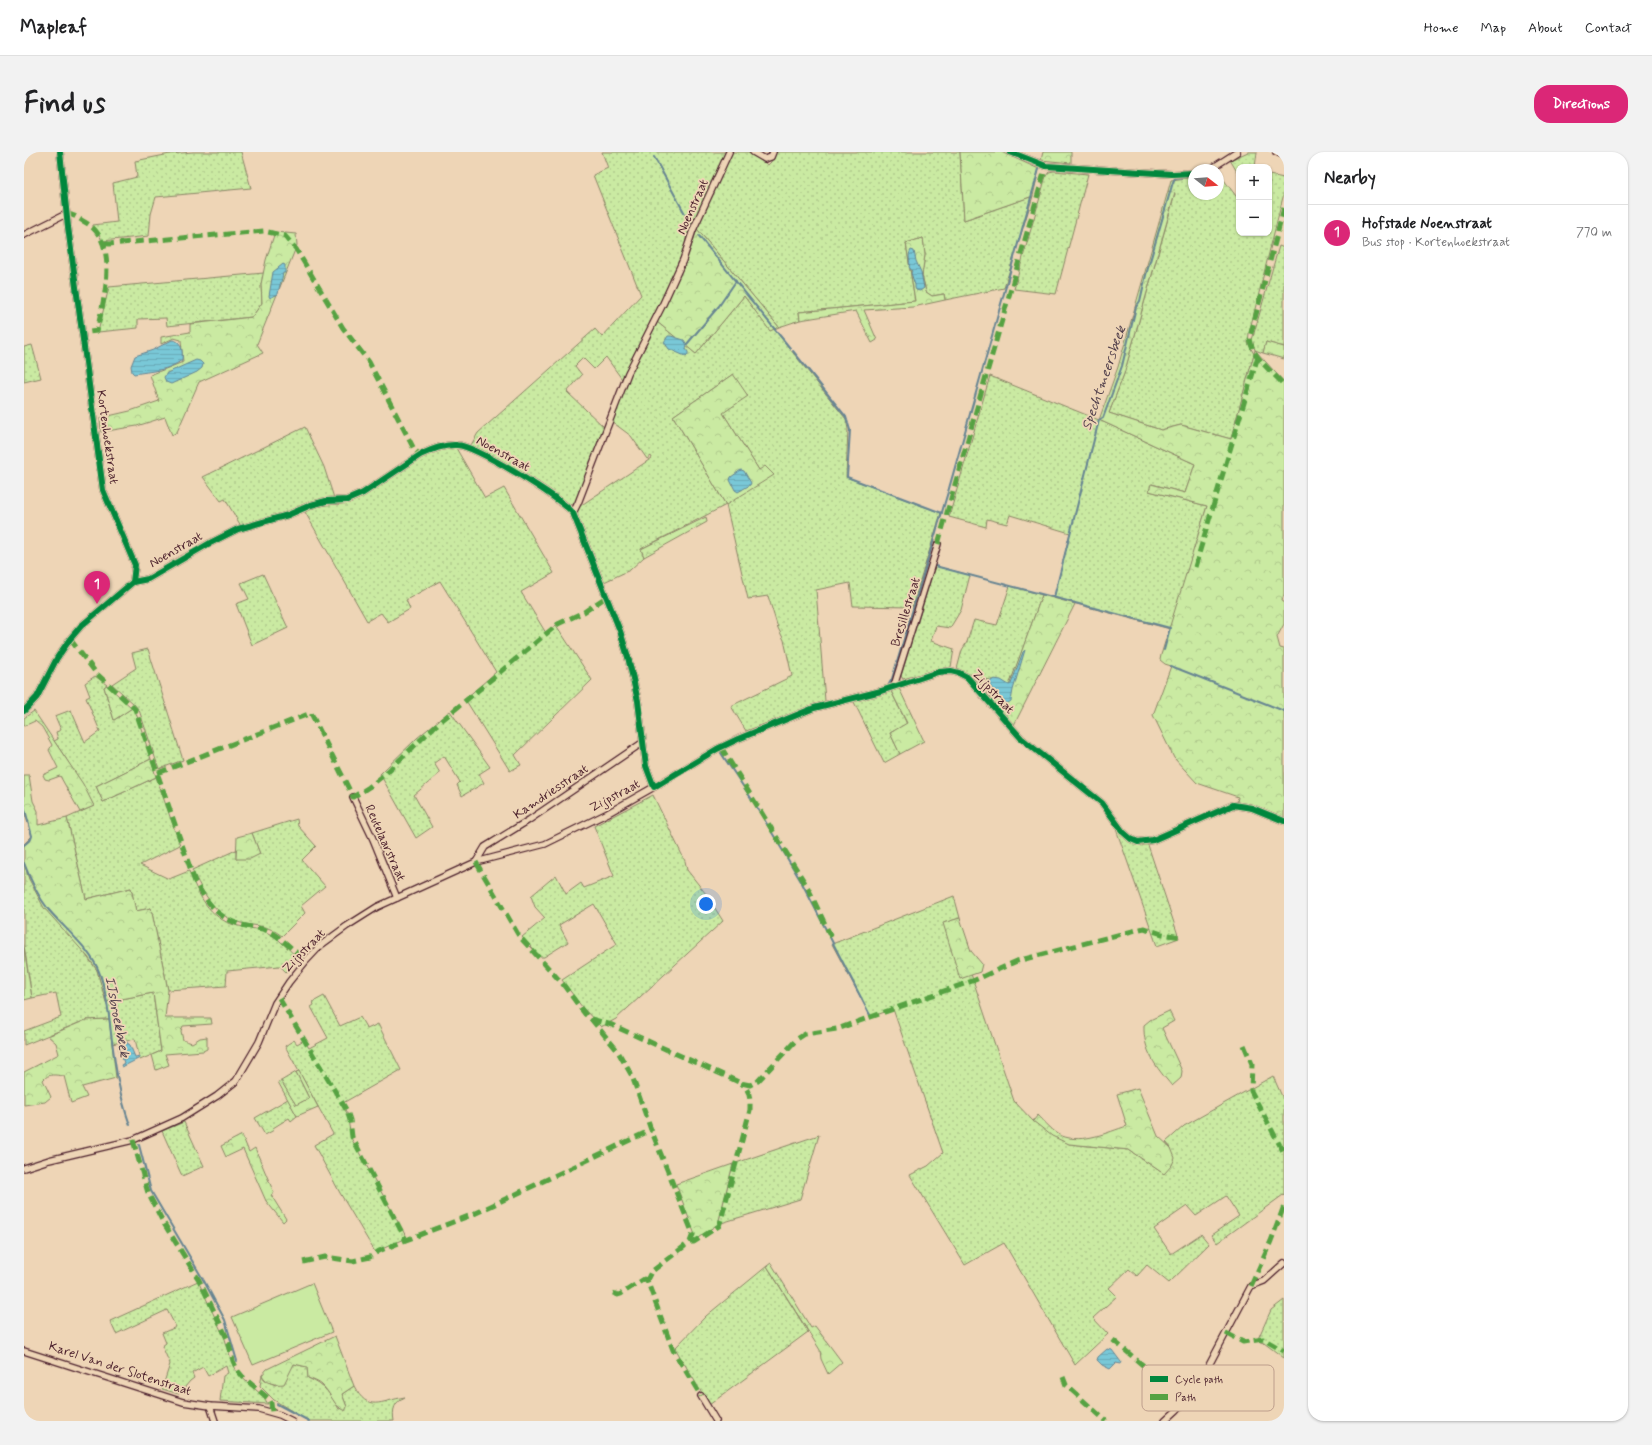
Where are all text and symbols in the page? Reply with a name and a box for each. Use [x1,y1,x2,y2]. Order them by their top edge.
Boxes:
text: Mapleaf [20,15,87,40]
text: Home [1424,19,1458,37]
text: Map [1480,19,1506,37]
text: About [1528,19,1563,37]
text: Contact [1585,19,1632,37]
button: Directions [1534,85,1628,123]
text: Find us [24,86,105,123]
north arrow [1188,164,1224,200]
map controls [1236,164,1272,236]
button: + [1236,164,1272,200]
text: Nearby [1324,167,1376,189]
street label: Noenstraat [673,177,713,237]
button: − [1236,200,1272,236]
text: Hofstade Noenstraat [1362,214,1492,234]
text: 1 [1334,224,1340,241]
text: 770 m [1576,224,1612,241]
text: Bus stop · Kortenhoekstraat [1362,234,1510,251]
water label: Spechtmeersbeek [1078,323,1131,432]
street label: Kortenhoekstraat [92,389,122,485]
street label: Noenstraat [473,432,533,476]
street label: Noenstraat [146,528,206,572]
pin: 1 [84,571,110,604]
street label: Bresillestraat [887,575,925,649]
street label: Zijpstraat [968,666,1018,718]
street label: Kamdriesstraat [510,761,592,823]
street label: Zijpstraat [587,776,643,816]
street label: Reutelaarstraat [361,802,410,884]
your location [696,894,716,914]
street label: Zijpstraat [279,925,329,977]
water label: IJsbroekbeek [100,975,134,1060]
street label: Karel Van der Slotenstraat [47,1338,194,1400]
legend [1142,1365,1274,1411]
text: Cycle path [1175,1373,1223,1387]
text: Path [1175,1391,1196,1405]

